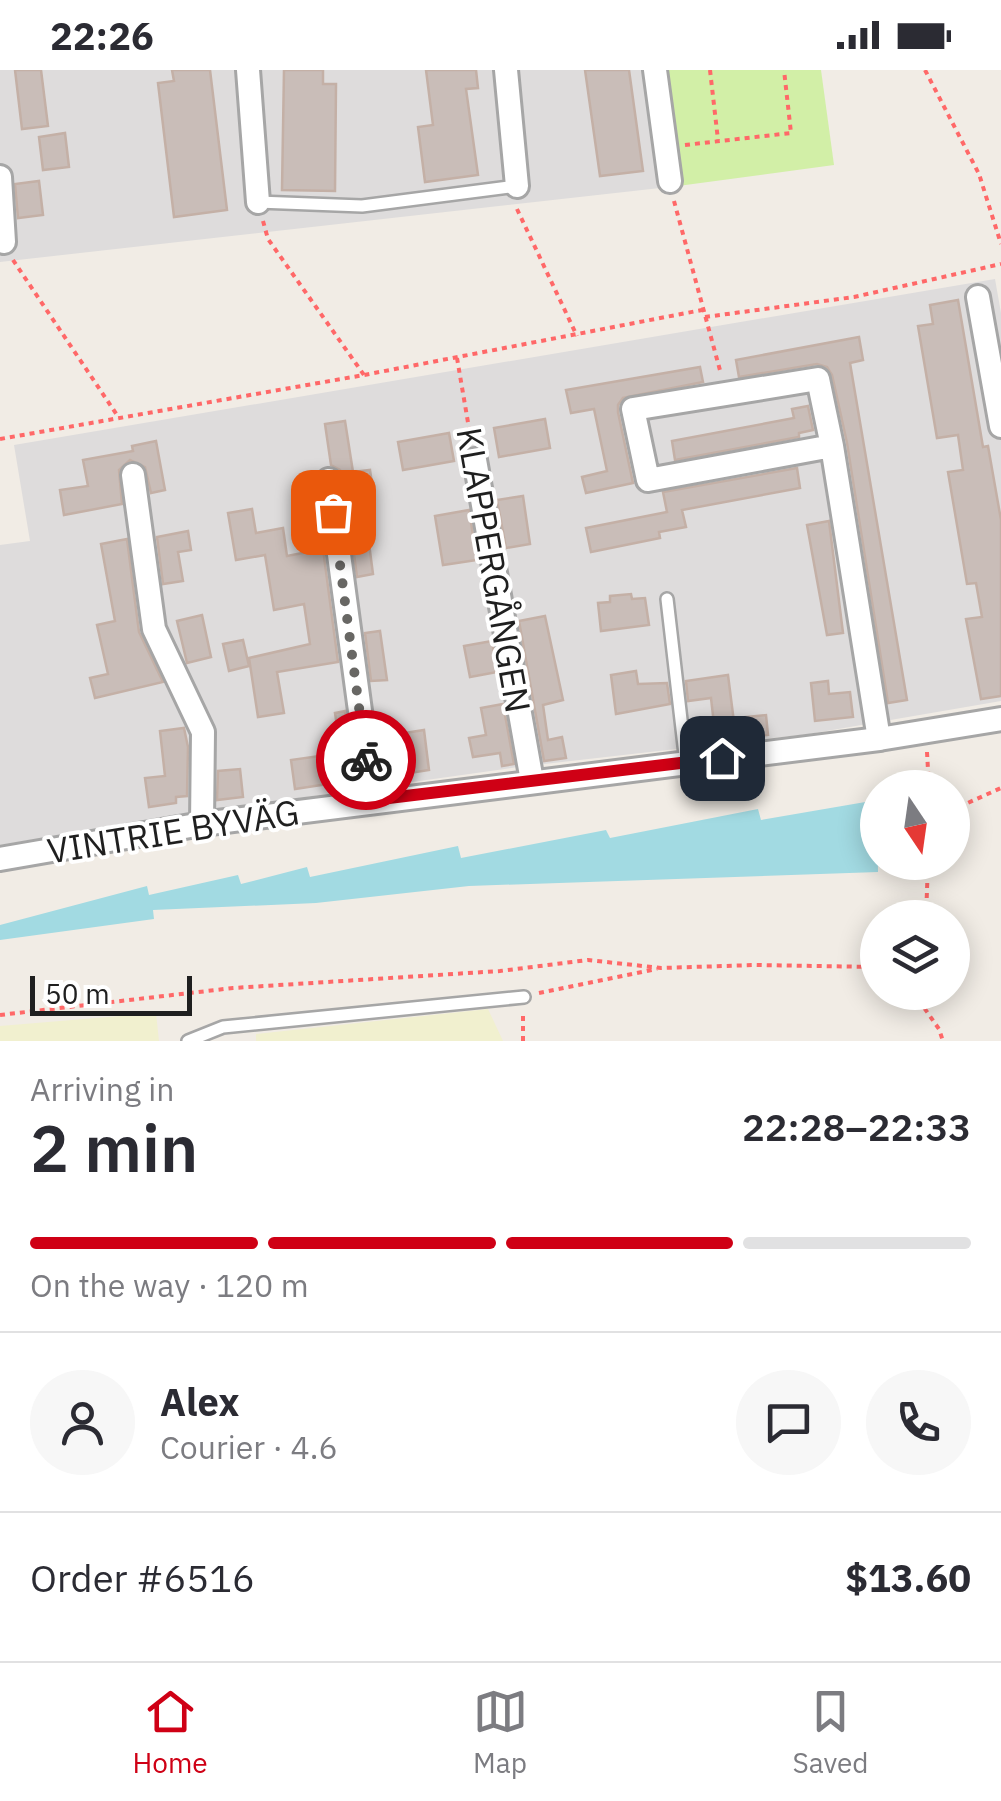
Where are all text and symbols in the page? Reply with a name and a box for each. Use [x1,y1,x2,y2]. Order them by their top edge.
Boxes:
text: 22:26 [50,11,154,60]
street label: KLAPPERGÅNGEN [446,424,542,716]
pin [291,470,376,555]
icon: bag [306,485,361,540]
courier [316,710,416,810]
pin [680,716,765,801]
icon: home [695,731,750,786]
icon: bike [339,733,394,788]
north arrow [860,770,970,880]
map controls [860,770,970,1010]
street label: VINTRIE BYVÄG [44,788,302,874]
button: layers [860,900,970,1010]
scale bar [30,971,192,1016]
text: 50 m [45,975,110,1012]
text: Arriving in [30,1068,175,1110]
text: 22:28–22:33 [742,1102,971,1151]
text: 2 min [30,1105,198,1190]
text: On the way · 120 m [30,1264,309,1306]
button: person [30,1370,135,1475]
button: chat [736,1370,841,1475]
button: phone [866,1370,971,1475]
text: Alex [160,1377,240,1426]
text: Courier · 4.6 [160,1426,338,1468]
text: Order #6516 [30,1553,255,1602]
text: $13.60 [845,1553,971,1602]
tab: Home [132,1684,208,1781]
tab: Map [473,1684,528,1781]
tab: Saved [792,1684,869,1781]

